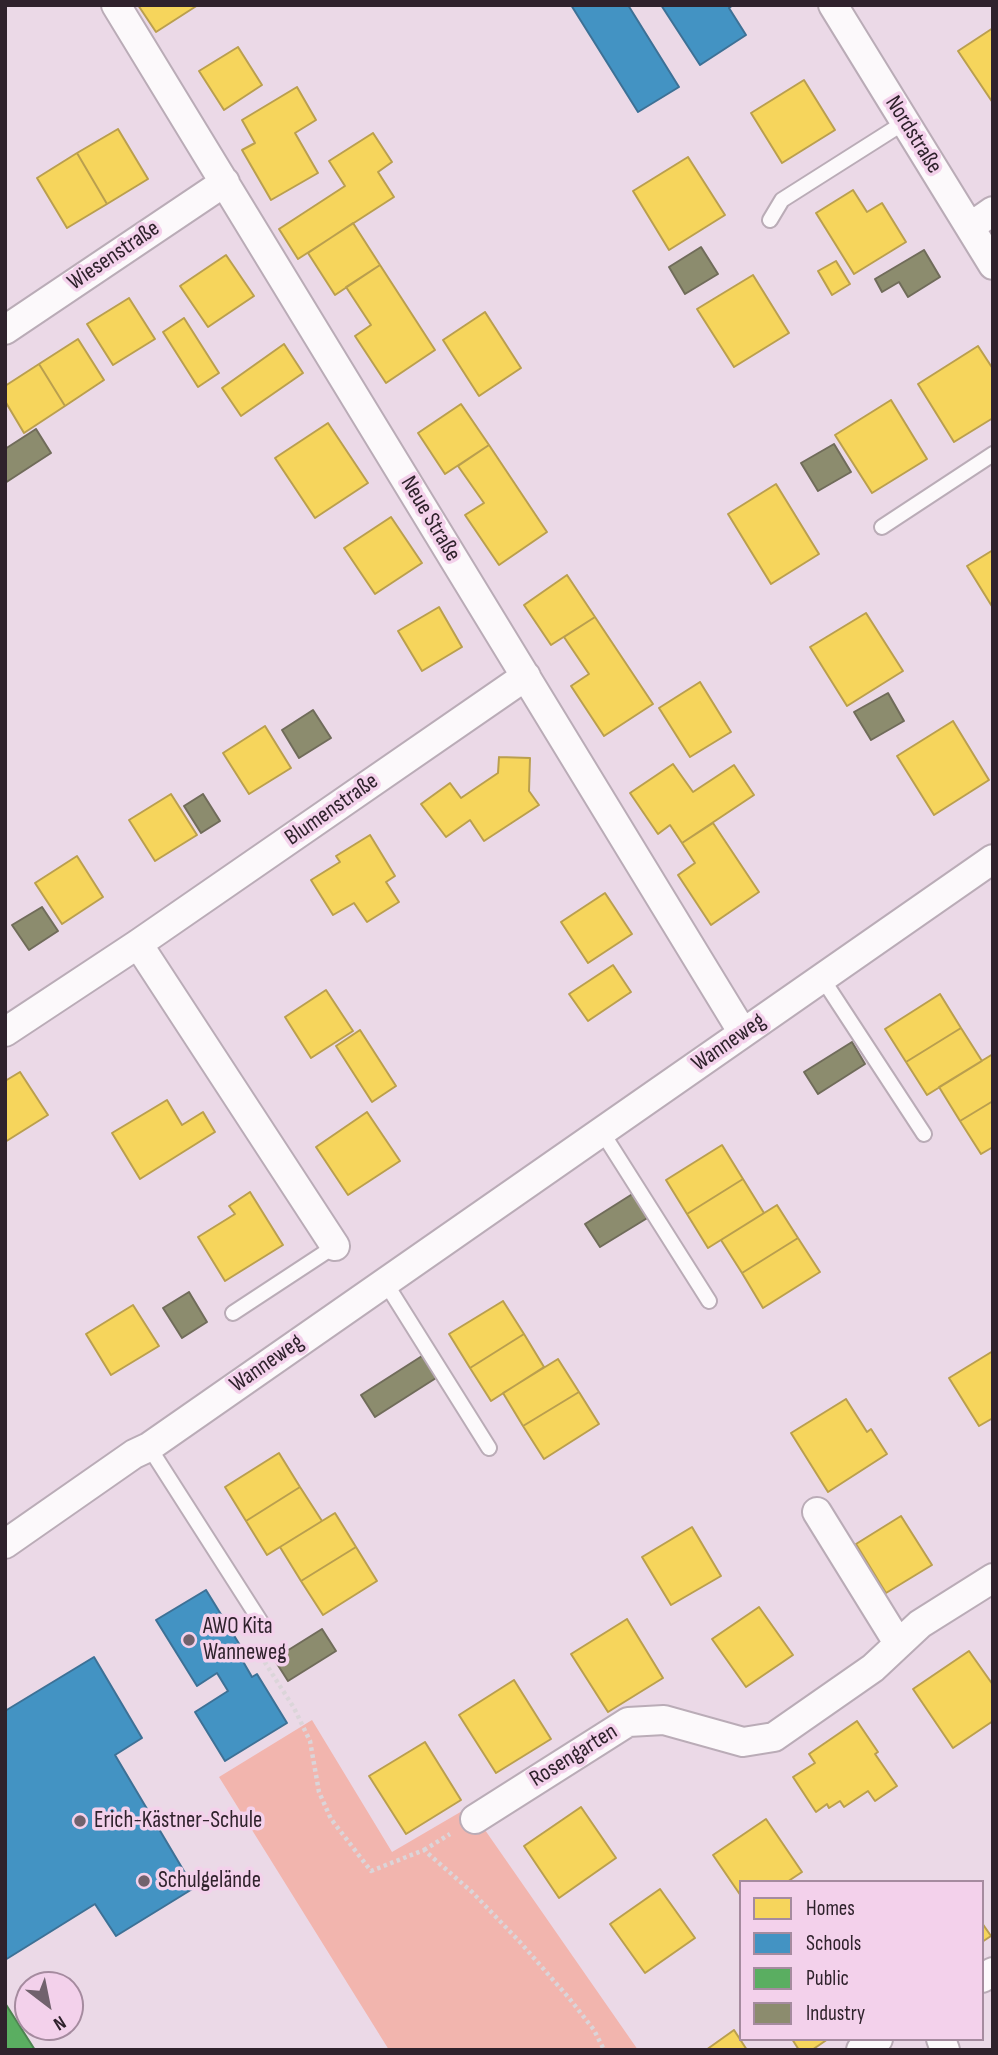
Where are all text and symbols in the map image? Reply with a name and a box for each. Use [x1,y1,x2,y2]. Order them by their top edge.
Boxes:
street label: Nordstraße [878,91,948,179]
street label: Wiesenstraße [63,215,165,297]
street label: Neue Straße [394,471,466,567]
street label: Blumenstraße [280,768,384,852]
street label: Wanneweg [687,1008,771,1078]
street label: Wanneweg [225,1329,309,1399]
place label: AWO Kita Wanneweg [203,1613,286,1667]
marker: AWO Kita Wanneweg [181,1632,197,1648]
street label: Rosengarten [525,1718,623,1794]
place label: Erich-Kästner-Schule [94,1807,262,1835]
marker: Erich-Kästner-Schule [72,1813,88,1829]
place label: Schulgelände [158,1867,261,1895]
marker: Schulgelände [136,1873,152,1889]
legend [739,1880,984,2041]
text: Homes [806,1896,855,1921]
text: Schools [806,1931,861,1956]
text: Public [806,1966,849,1991]
north arrow [14,1971,84,2041]
text: Industry [806,2001,865,2026]
text: N [49,2010,70,2035]

